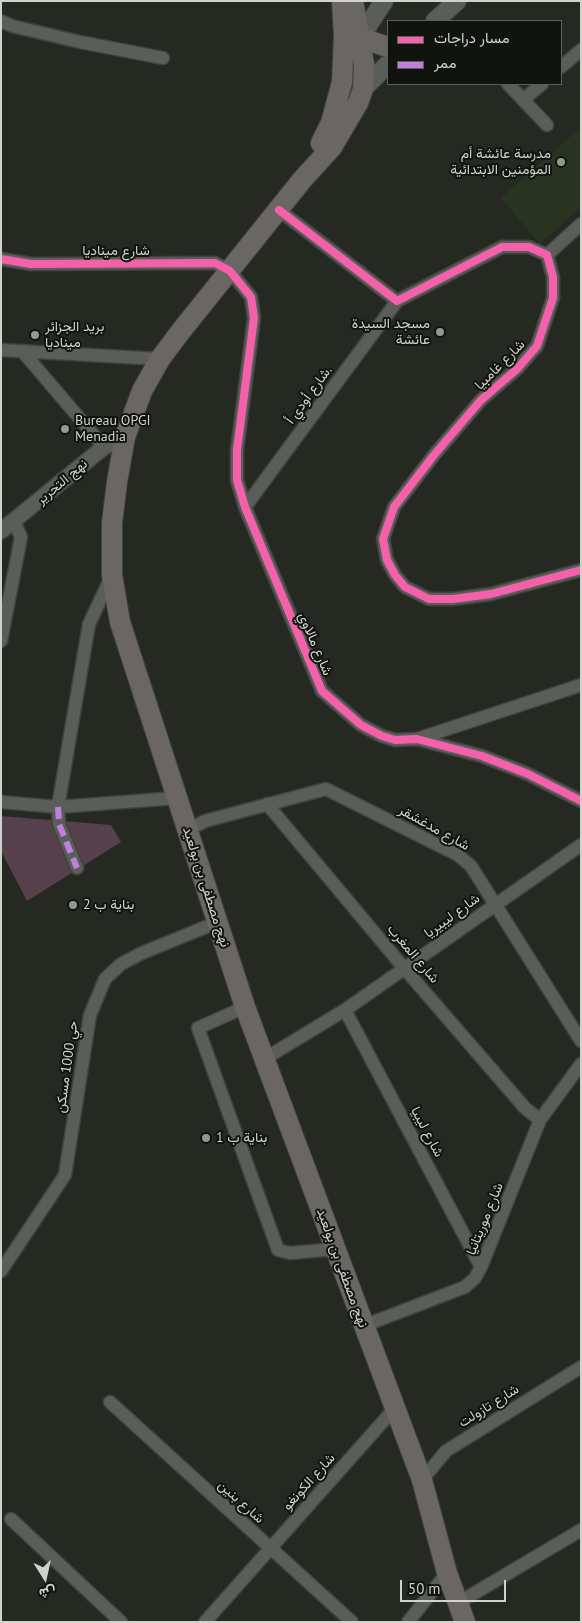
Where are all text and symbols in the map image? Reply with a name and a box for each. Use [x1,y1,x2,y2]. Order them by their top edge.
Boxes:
legend [387,20,562,85]
text: مسار دراجات [434,28,510,47]
text: ممر [434,53,456,72]
place label: مدرسة عائشة أم المؤمنين الابتدائية [450,146,551,178]
marker: مدرسة عائشة أم المؤمنين الابتدائية [555,156,567,168]
street label: شارع ميناديا [82,243,150,259]
place label: مسجد السيدة عائشة [352,316,430,348]
place label: بريد الجزائر ميناديا [45,319,104,352]
marker: مسجد السيدة عائشة [434,326,446,338]
marker: بريد الجزائر ميناديا [29,329,41,341]
street label: شارع غامبيا [471,336,529,394]
street label: شارع أودي أ. [282,363,336,427]
place label: Bureau OPGI Menadia [75,413,151,446]
marker: Bureau OPGI Menadia [59,423,71,435]
street label: نهج التحرير [33,456,91,508]
street label: شارع مالاوي [294,610,336,678]
street label: شارع مدغشقر [396,802,472,854]
street label: نهج مصطفى بن بولعيد [179,825,233,949]
street label: شارع ليبيريا [421,890,483,942]
place label: بناية ب 2 [83,897,134,913]
marker: بناية ب 2 [67,899,79,911]
street label: شارع المغرب [383,921,443,987]
street label: حي 1000 مسكن [52,1020,82,1114]
street label: شارع ليبيا [407,1104,447,1160]
place label: بناية ب 1 [216,1130,267,1146]
marker: بناية ب 1 [200,1132,212,1144]
street label: شارع موريتانيا [463,1180,507,1258]
street label: نهج مصطفى بن بولعيد [313,1206,371,1330]
street label: شارع تازولت [456,1381,522,1431]
street label: شارع الكونغو [279,1450,339,1514]
street label: شارع بنين [214,1477,268,1527]
north arrow [20,1553,70,1603]
scale bar [402,1570,508,1602]
text: 50 m [408,1579,441,1598]
text: ش [38,1582,57,1603]

